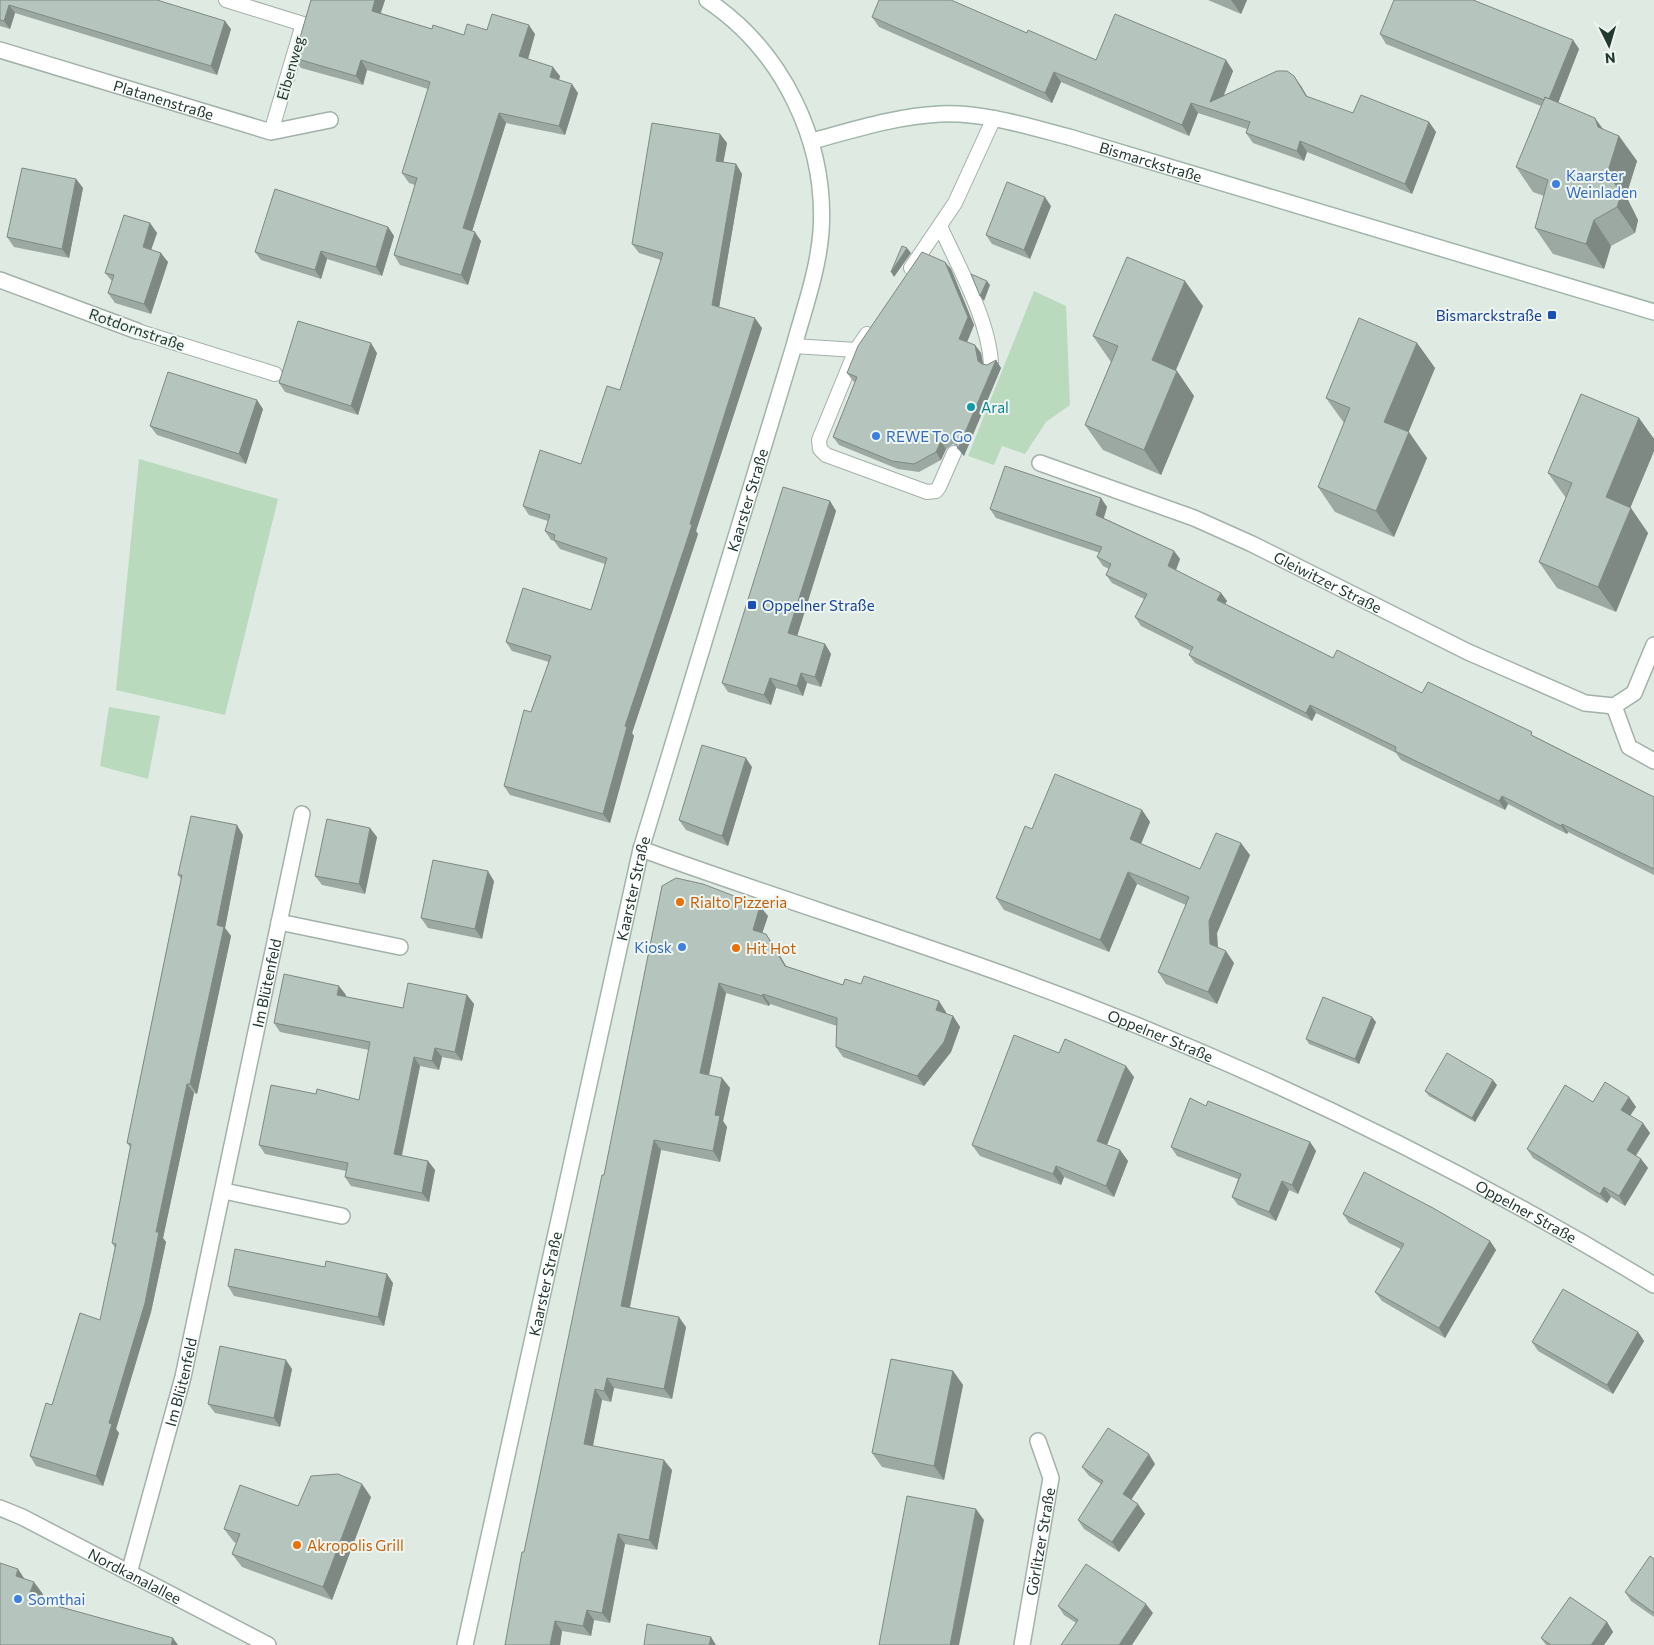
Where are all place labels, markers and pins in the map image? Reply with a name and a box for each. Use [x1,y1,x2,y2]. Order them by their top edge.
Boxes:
place label: Kaarster Weinladen [1566,166,1637,201]
marker: Kaarster Weinladen [1550,178,1562,190]
place label: Bismarckstraße [1436,306,1542,324]
marker: Bismarckstraße [1546,309,1558,321]
place label: Aral [981,398,1009,416]
marker: Aral [965,401,977,413]
place label: REWE To Go [886,427,972,445]
marker: REWE To Go [870,430,882,442]
place label: Oppelner Straße [762,596,875,614]
marker: Oppelner Straße [746,599,758,611]
place label: Rialto Pizzeria [690,893,787,911]
marker: Rialto Pizzeria [674,896,686,908]
place label: Kiosk [634,938,672,956]
place label: Hit Hot [746,939,796,957]
marker: Kiosk [676,941,688,953]
marker: Hit Hot [730,942,742,954]
place label: Akropolis Grill [307,1536,404,1554]
marker: Akropolis Grill [291,1539,303,1551]
place label: Somthai [28,1590,85,1608]
marker: Somthai [12,1593,24,1605]

